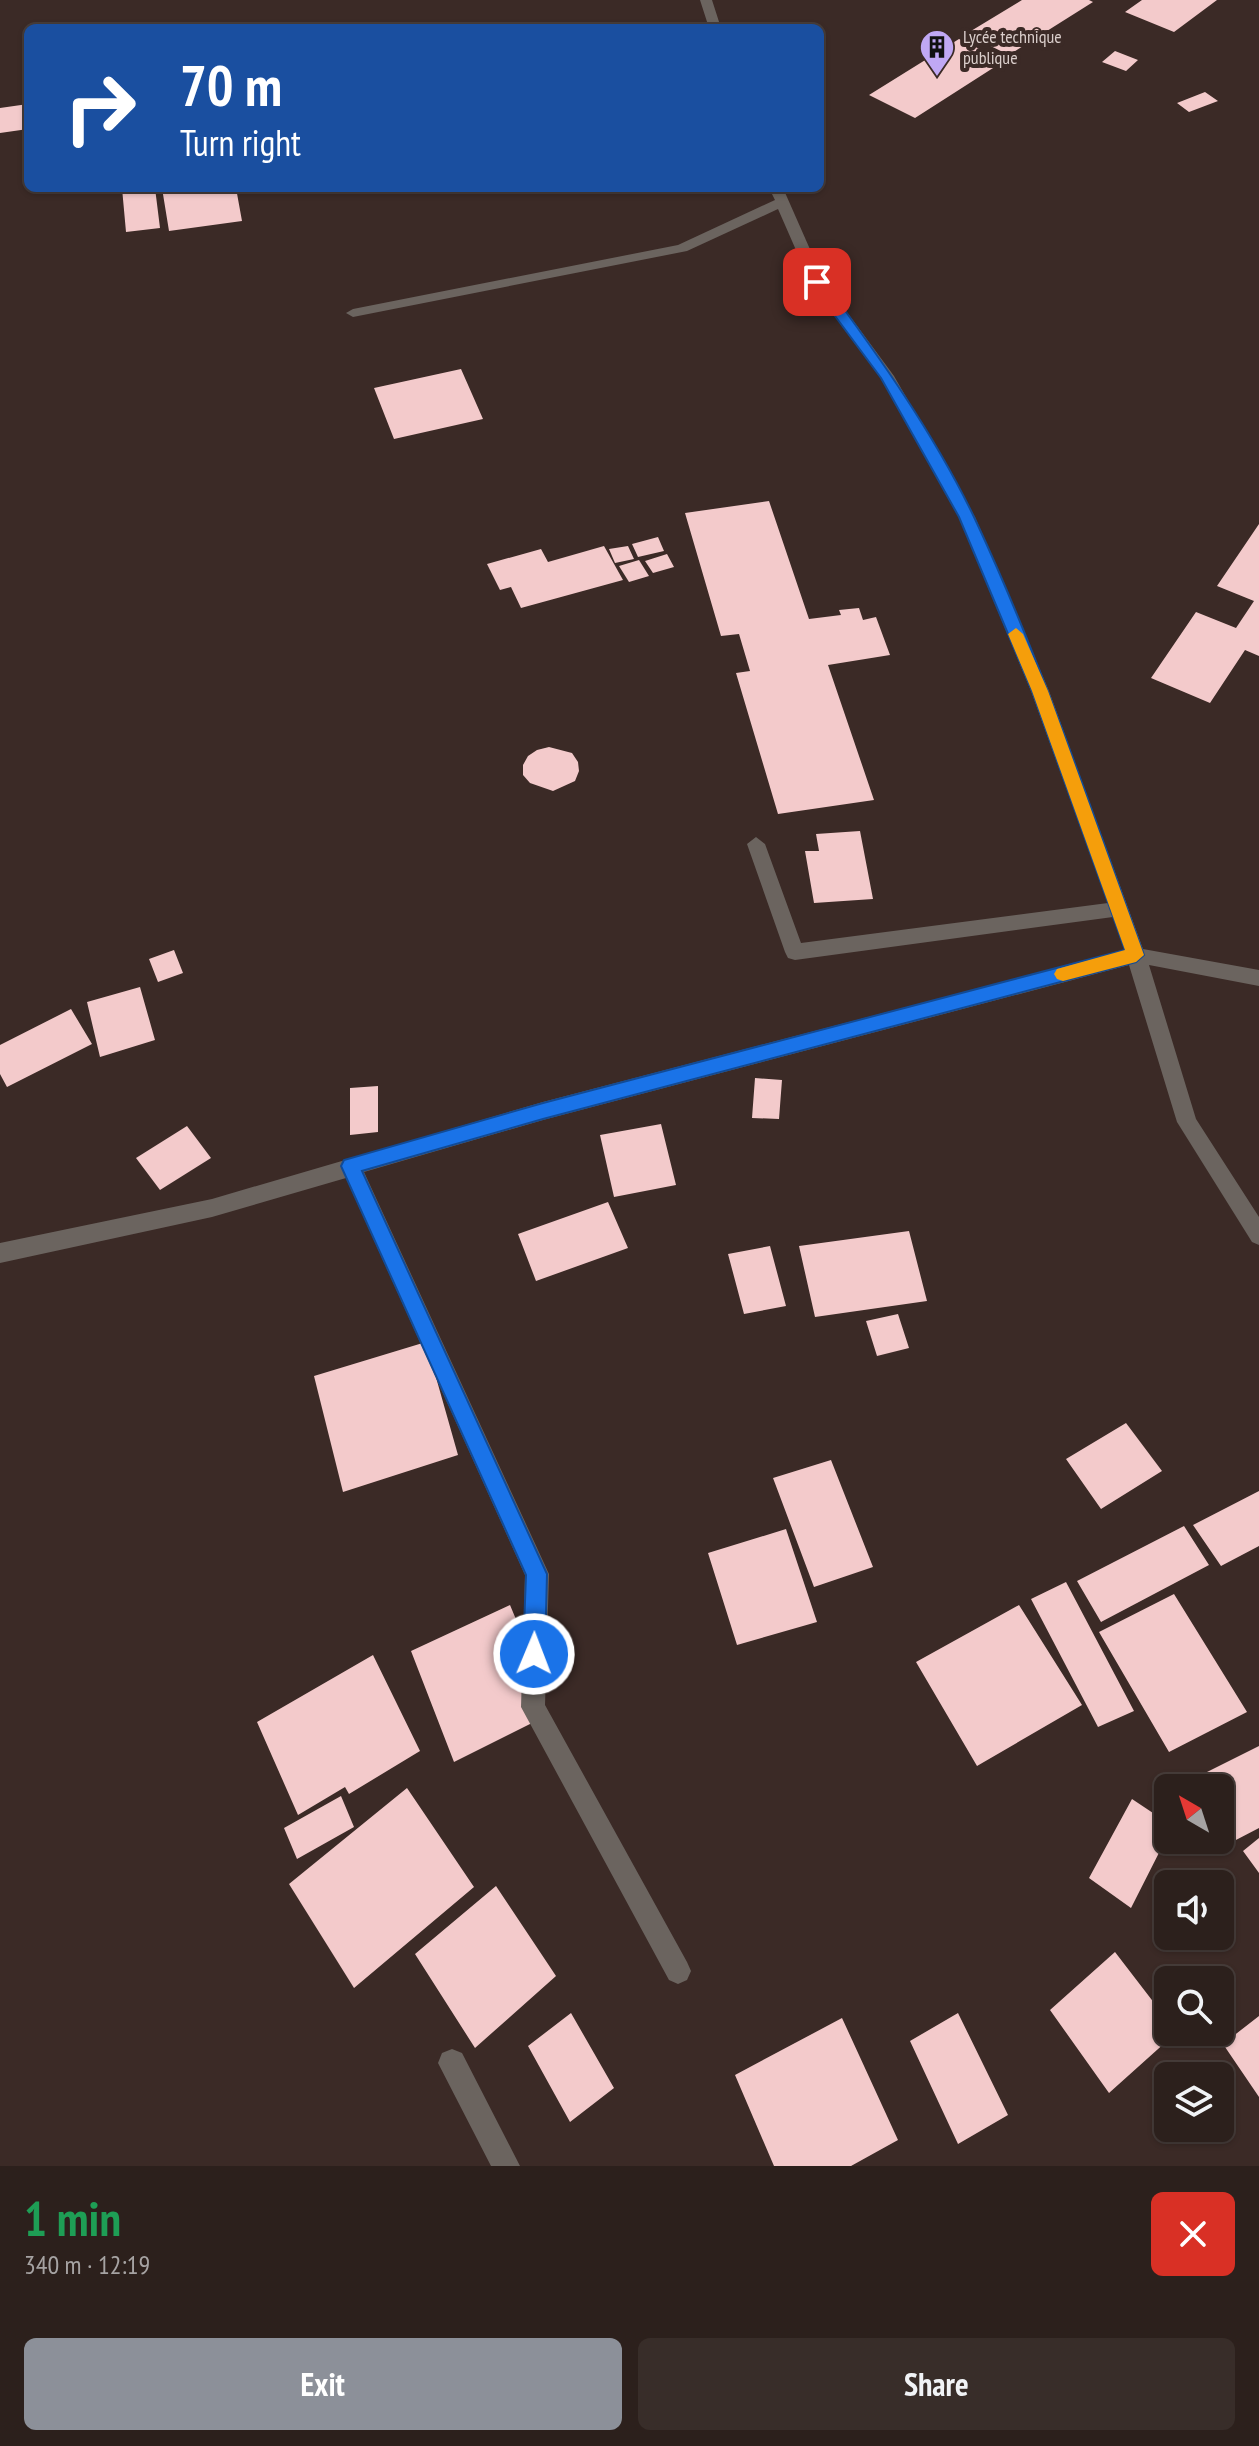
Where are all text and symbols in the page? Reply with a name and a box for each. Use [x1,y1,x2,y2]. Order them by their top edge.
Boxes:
place label: Lycée technique publique [963,25,1062,69]
building icon: Lycée technique publique [918,28,956,78]
text: 70 m [180,49,282,121]
icon: right [48,56,152,160]
text: Turn right [180,119,301,166]
pin [783,248,851,316]
icon: arrive [795,260,839,304]
position arrow [492,1612,576,1696]
north arrow [1154,1774,1234,1854]
map controls [1154,1774,1234,2142]
button: sound [1154,1870,1234,1950]
button: search [1154,1966,1234,2046]
button: layers [1154,2062,1234,2142]
text: 1 min [24,2187,121,2249]
button: close [1151,2192,1235,2276]
text: 340 m · 12:19 [24,2248,150,2281]
button: Exit [24,2338,622,2430]
button: Share [638,2338,1235,2430]

